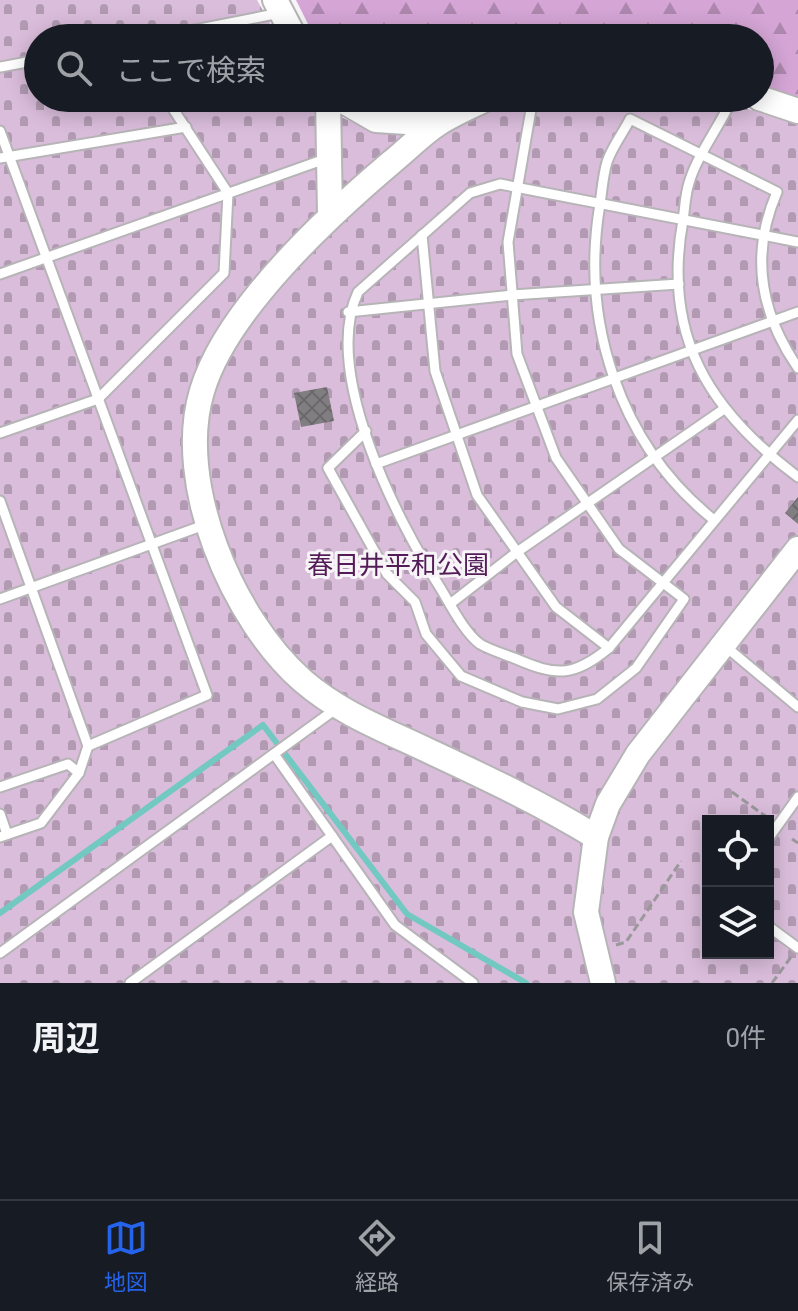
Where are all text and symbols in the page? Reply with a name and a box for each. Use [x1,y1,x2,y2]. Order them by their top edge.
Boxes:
search box [24,24,774,112]
icon: search [52,46,96,90]
text: ここで検索 [116,53,266,88]
park label: 春日井平和公園 [307,550,489,580]
map controls [702,815,774,959]
button: locate [702,815,774,887]
button: layers [702,887,774,959]
text: 周辺 [32,1018,100,1058]
text: 0件 [725,1023,766,1053]
tab: 地図 [104,1216,148,1296]
tab: 経路 [355,1216,399,1296]
tab: 保存済み [606,1216,694,1296]

